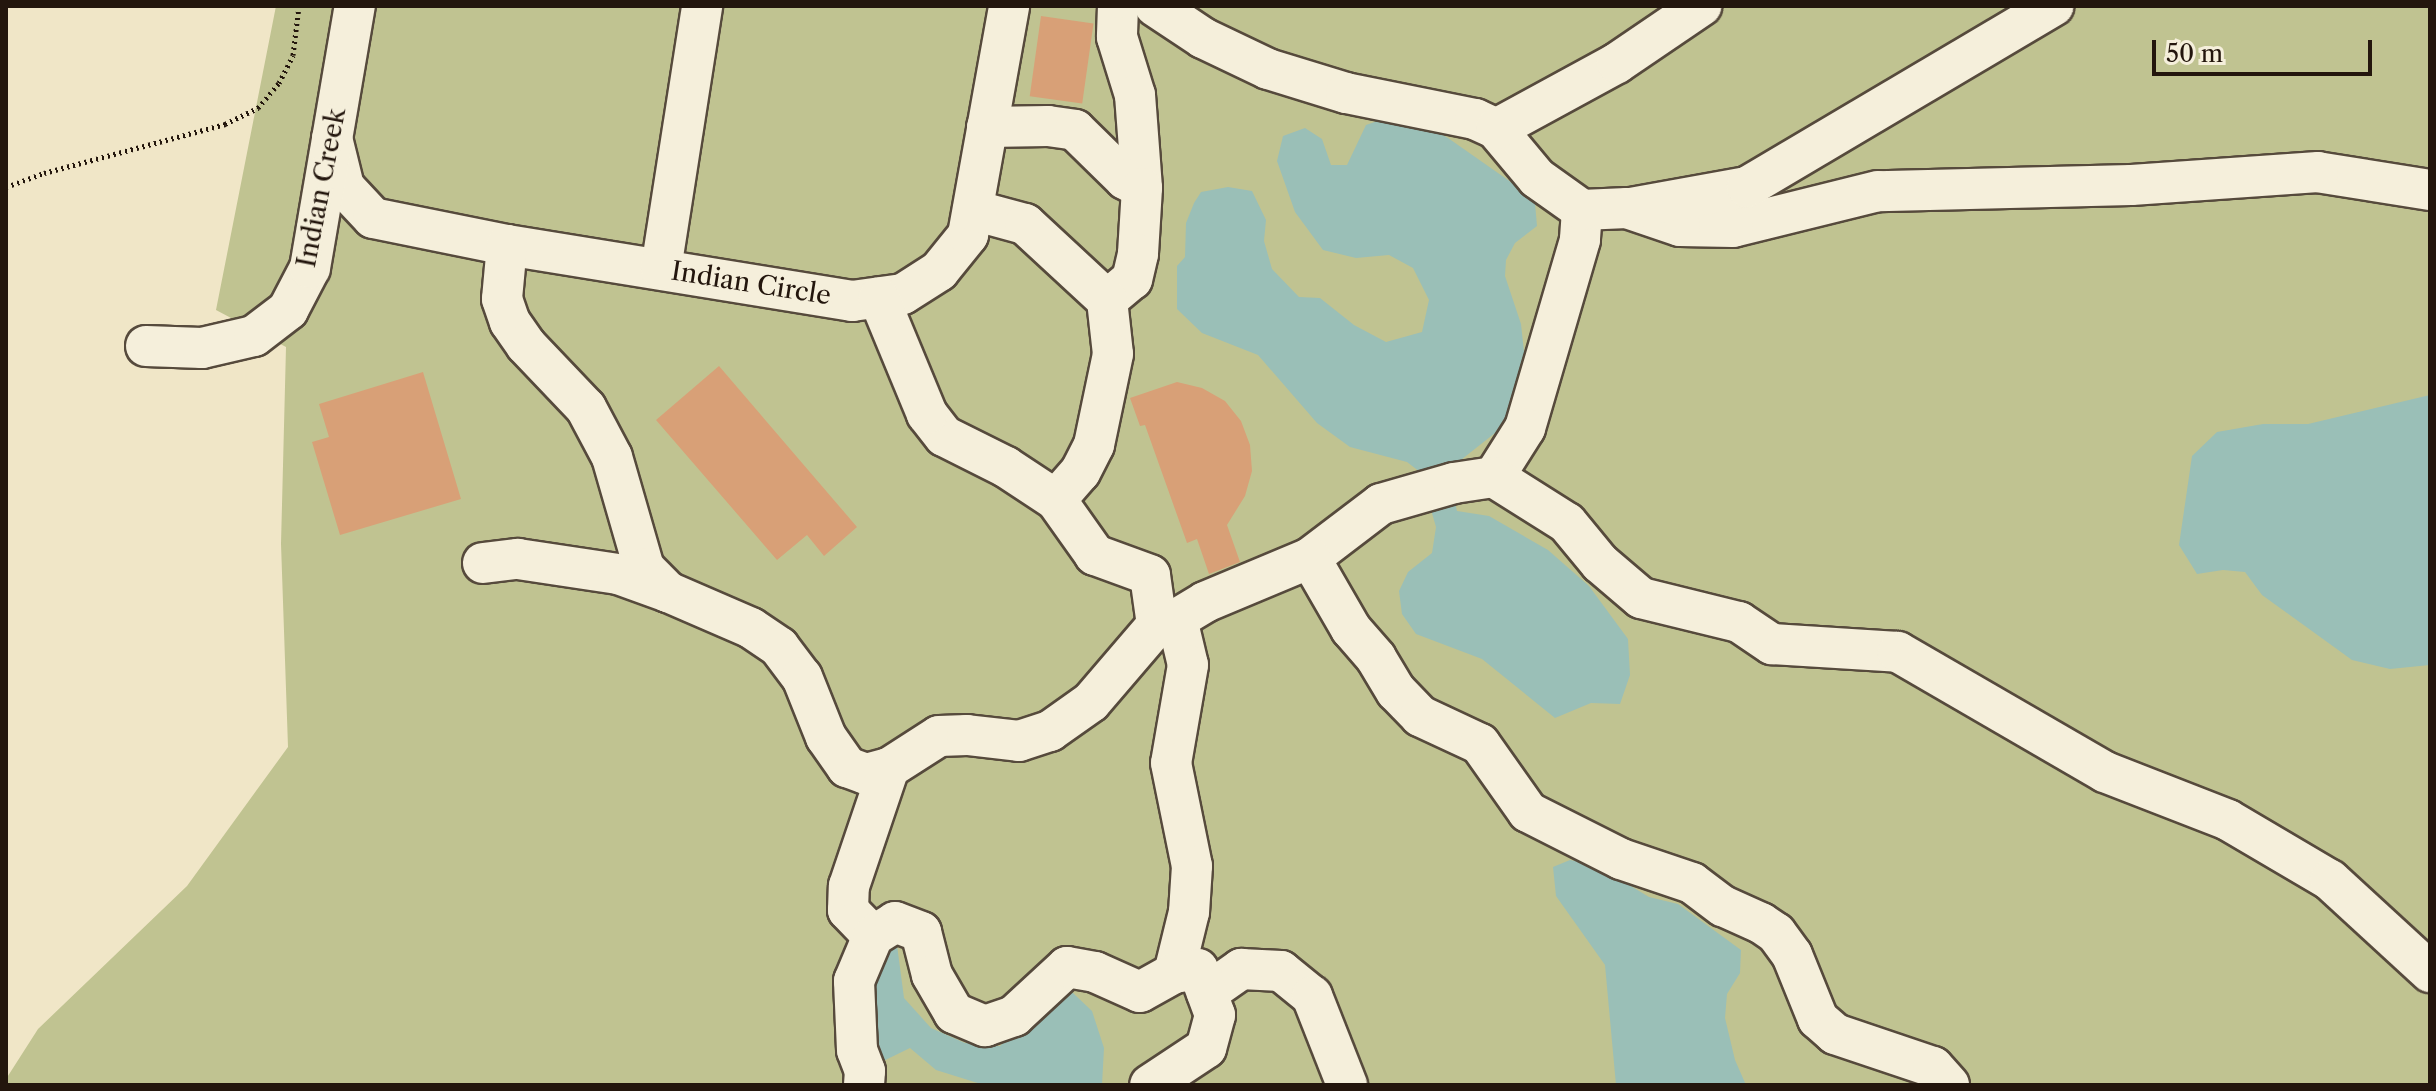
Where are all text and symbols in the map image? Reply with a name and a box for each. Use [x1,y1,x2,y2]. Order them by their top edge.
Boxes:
scale bar [2156,24,2376,74]
text: 50 m [2166,39,2223,68]
street label: Indian Creek [291,106,353,270]
street label: Indian Circle [669,256,833,312]

